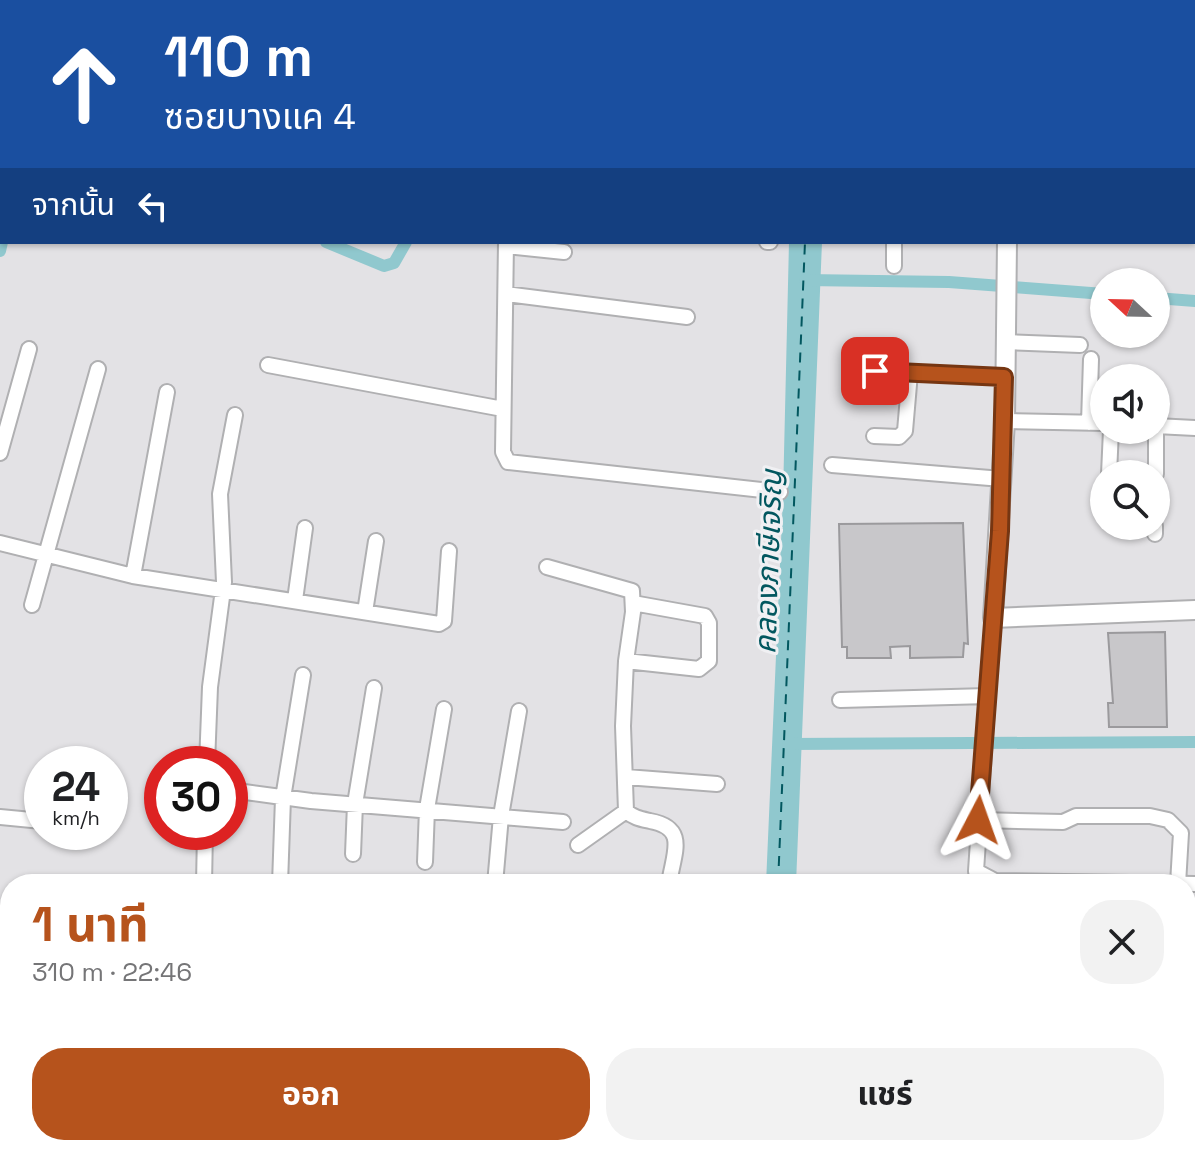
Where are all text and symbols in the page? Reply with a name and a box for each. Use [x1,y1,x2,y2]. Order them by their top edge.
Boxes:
text: 110 m [164,21,313,92]
icon: ahead [32,32,136,136]
text: ซอยบางแค 4 [164,94,356,140]
icon: left [131,184,175,228]
text: จากนั้น [32,185,115,224]
north arrow [1090,268,1170,348]
map controls [1090,268,1170,540]
pin [841,337,909,405]
icon: arrive [853,349,897,393]
button: sound [1090,364,1170,444]
button: search [1090,460,1170,540]
water label: คลองภาษีเจริญ [745,468,791,655]
speed limit sign: 30 [144,746,248,850]
text: 24 [52,762,100,813]
position arrow [936,778,1020,862]
text: km/h [52,805,100,831]
text: 1 นาที [32,894,149,955]
button: close [1080,900,1164,984]
text: 310 m · 22:46 [32,955,192,989]
button: ออก [32,1048,590,1140]
button: แชร์ [606,1048,1164,1140]

